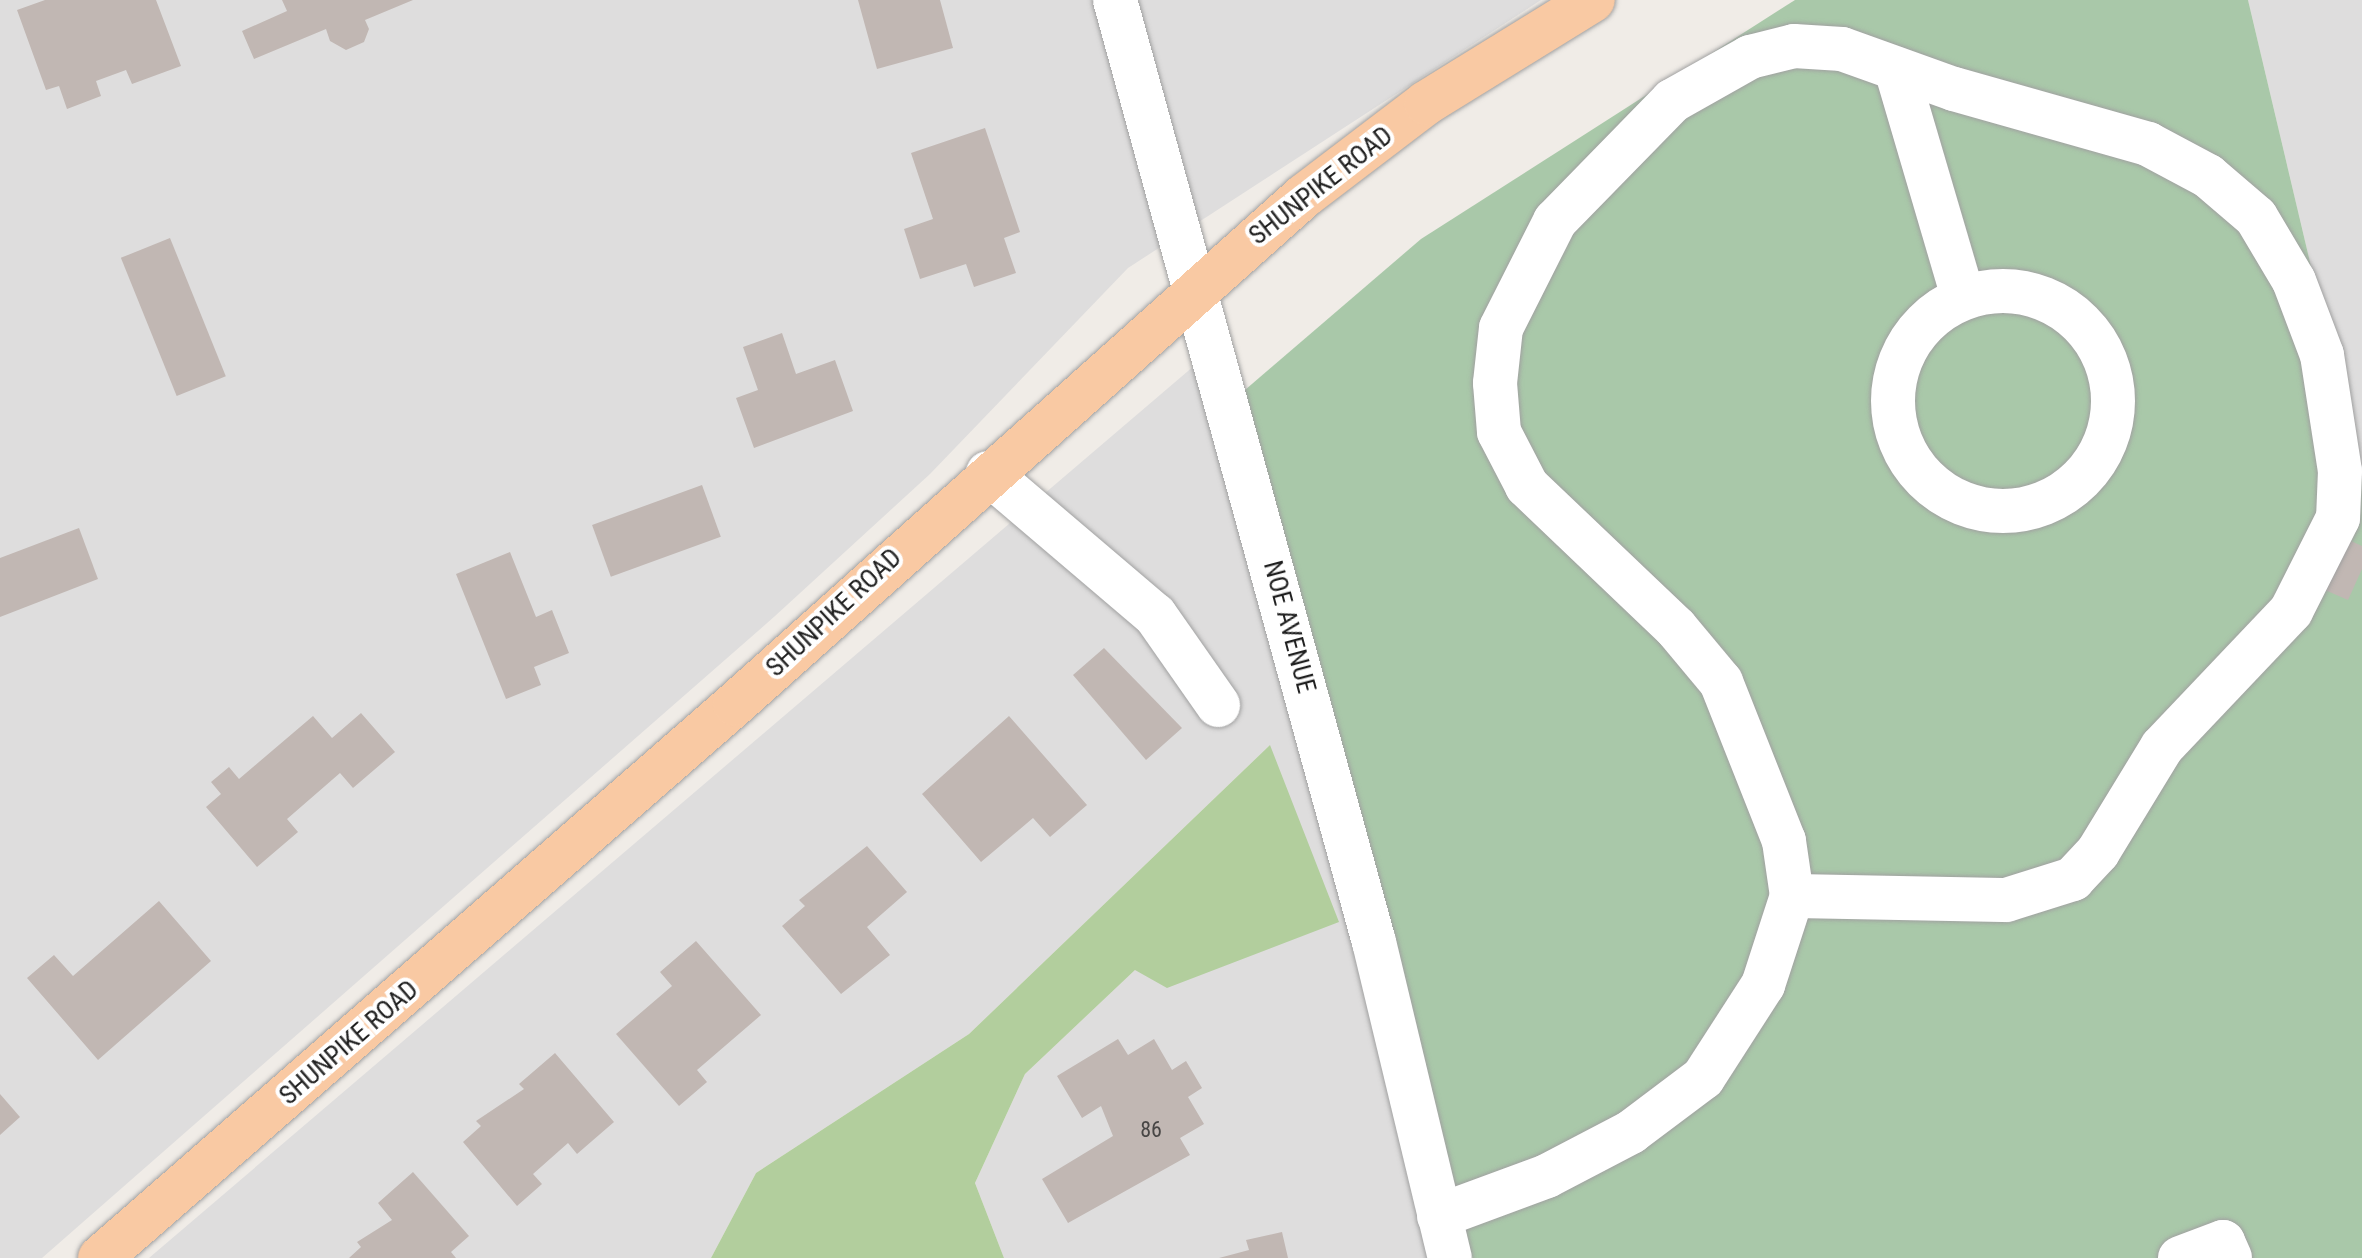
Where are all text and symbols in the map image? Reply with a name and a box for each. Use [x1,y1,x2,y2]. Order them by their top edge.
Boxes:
street label: SHUNPIKE ROAD [1243,120,1399,252]
street label: SHUNPIKE ROAD [760,542,908,684]
street label: NOE AVENUE [1256,557,1322,697]
street label: SHUNPIKE ROAD [273,974,425,1112]
house number: 86 [1140,1117,1162,1143]

